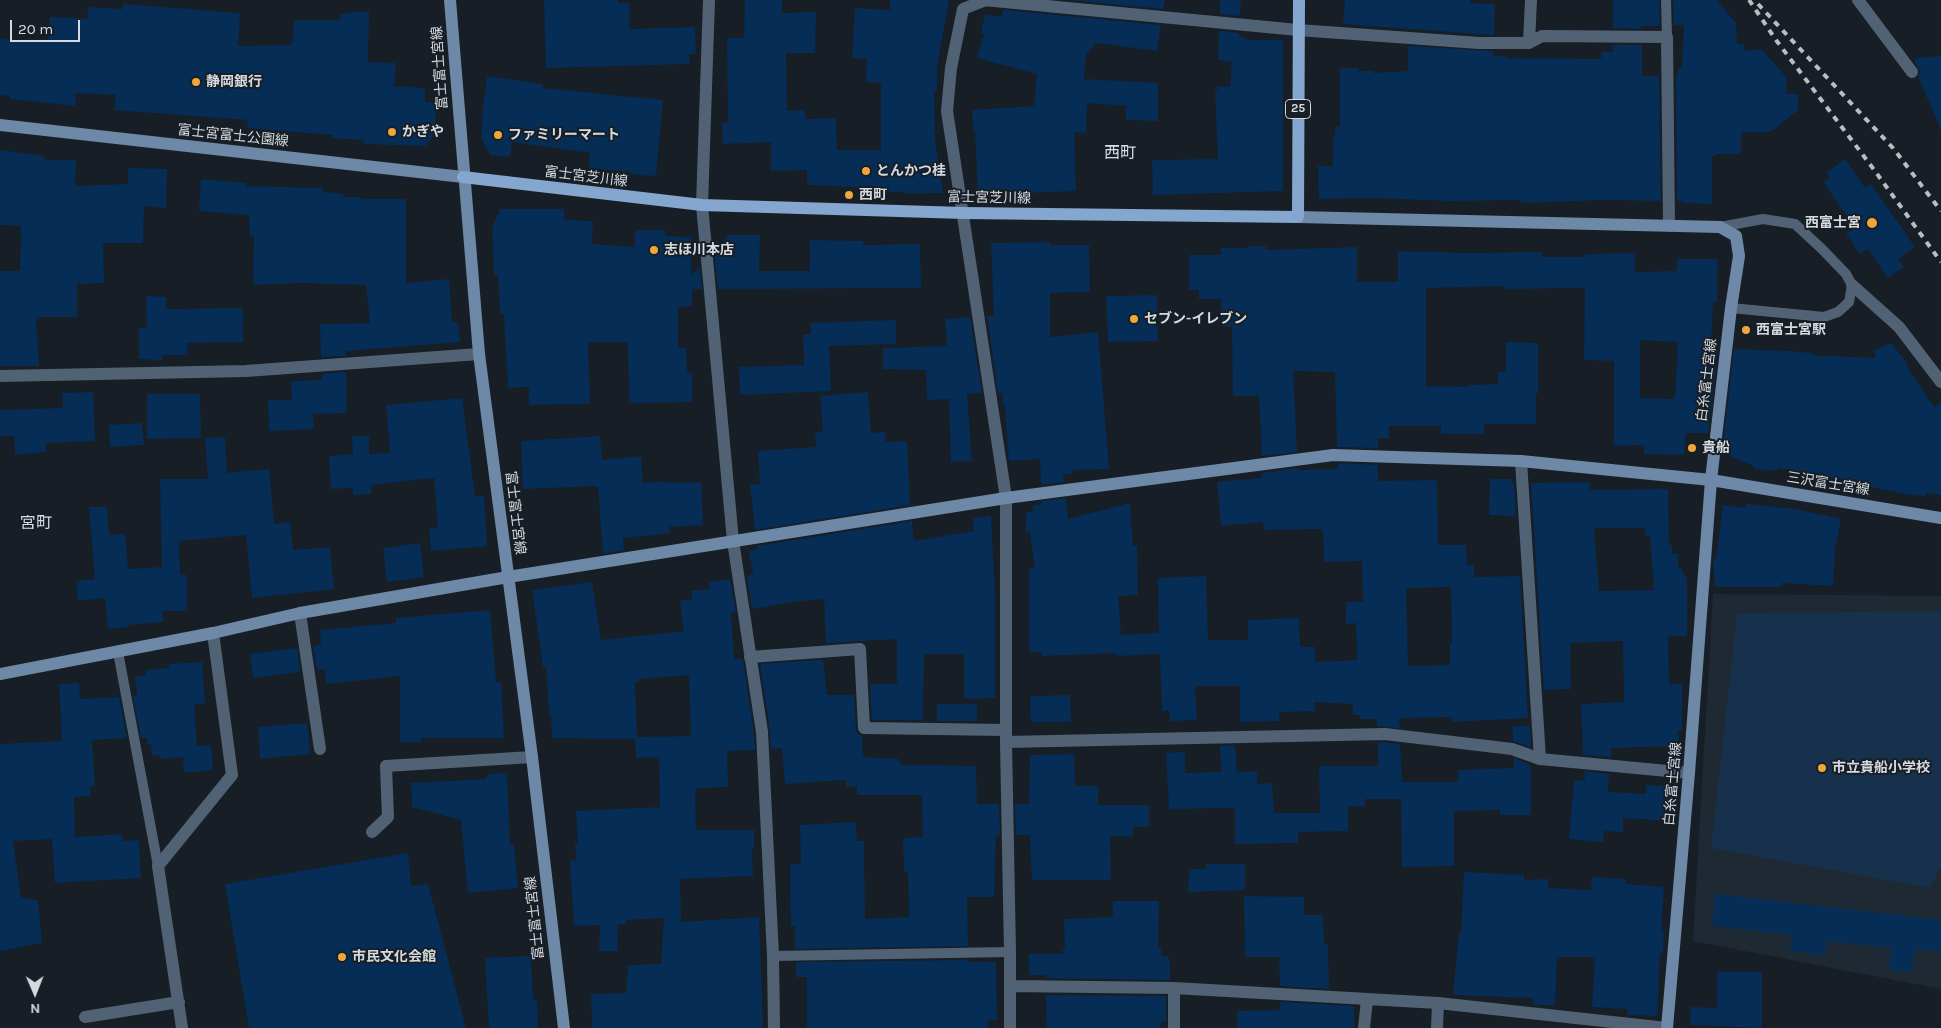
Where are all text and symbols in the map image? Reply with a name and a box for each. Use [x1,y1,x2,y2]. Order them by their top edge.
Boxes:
scale bar [12,10,82,42]
text: 20 m [18,20,53,38]
street label: 富士富士宮線 [429,26,451,110]
place label: 静岡銀行 [206,74,262,90]
marker: 静岡銀行 [190,76,202,88]
road number: 25 [1286,100,1310,118]
street label: 富士宮富士公園線 [176,122,290,150]
place label: かぎや [402,124,444,140]
marker: かぎや [386,126,398,138]
place label: ファミリーマート [508,127,620,143]
marker: ファミリーマート [492,129,504,141]
district label: 西町 [1104,143,1136,163]
place label: とんかつ桂 [876,163,946,179]
street label: 富士宮芝川線 [543,164,629,190]
marker: とんかつ桂 [860,165,872,177]
place label: 西町 [859,187,887,203]
marker: 西町 [843,189,855,201]
street label: 富士宮芝川線 [947,189,1031,207]
place label: 西富士宮 [1805,215,1861,231]
marker: 西富士宮 [1865,216,1879,230]
place label: 志ほ川本店 [664,242,734,258]
marker: 志ほ川本店 [648,244,660,256]
place label: セブン-イレブン [1144,311,1247,327]
marker: セブン-イレブン [1128,313,1140,325]
place label: 西富士宮駅 [1756,322,1826,338]
marker: 西富士宮駅 [1740,324,1752,336]
street label: 白糸富士宮線 [1694,337,1720,423]
place label: 貴船 [1702,440,1730,456]
marker: 貴船 [1686,442,1698,454]
street label: 三沢富士宮線 [1785,469,1871,499]
street label: 富士富士宮線 [502,470,528,556]
district label: 宮町 [20,513,52,533]
street label: 白糸富士宮線 [1661,741,1685,827]
place label: 市立貴船小学校 [1832,760,1930,776]
marker: 市立貴船小学校 [1816,762,1828,774]
street label: 富士富士宮線 [522,875,548,961]
place label: 市民文化会館 [352,949,436,965]
marker: 市民文化会館 [336,951,348,963]
north arrow [10,968,60,1018]
text: N [30,1000,40,1017]

